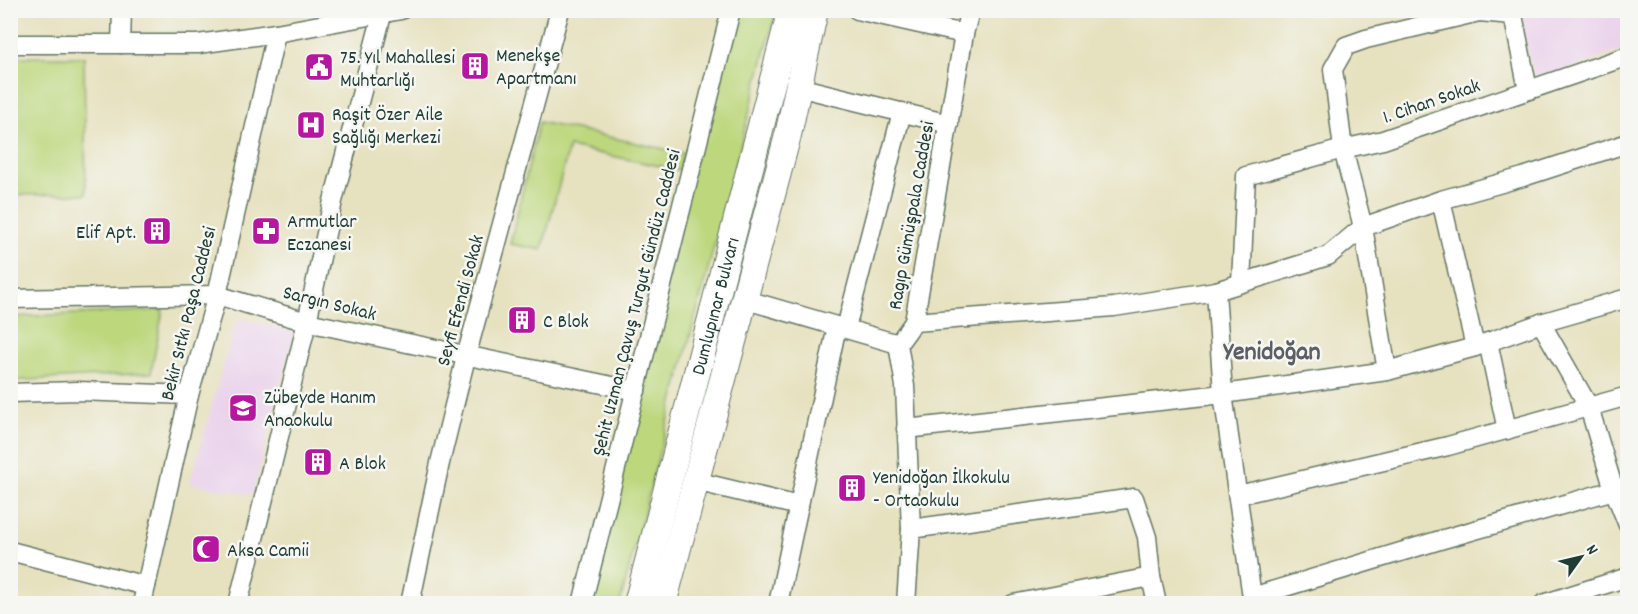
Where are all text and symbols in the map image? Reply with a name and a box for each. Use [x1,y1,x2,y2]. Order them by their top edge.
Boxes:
place label: Menekşe Apartmanı [496,43,576,94]
place label: 75. Yıl Mahallesi Muhtarlığı [340,45,456,96]
building icon: Menekşe Apartmanı [459,50,491,82]
public building icon: 75. Yıl Mahallesi Muhtarlığı [303,51,335,83]
street label: 1. Cihan Sokak [1379,73,1485,133]
place label: Raşit Özer Aile Sağlığı Merkezi [332,102,443,153]
hospital icon: Raşit Özer Aile Sağlığı Merkezi [295,109,327,141]
street label: Ragıp Gümüşpala Caddesi [883,119,943,312]
street label: Şehit Uzman Çavuş Turgut Gündüz Caddesi [586,146,690,459]
place label: Armutlar Eczanesi [287,209,357,260]
building icon: Elif Apt. [141,215,173,247]
pharmacy icon: Armutlar Eczanesi [250,215,282,247]
place label: Elif Apt. [76,220,136,248]
street label: Bekir Sıtkı Paşa Caddesi [155,223,225,404]
street label: Seyfi Efendi Sokak [431,232,493,370]
street label: Dumlupınar Bulvarı [686,235,748,379]
street label: Sargın Sokak [280,280,379,330]
building icon: C Blok [506,304,538,336]
place label: C Blok [543,309,589,337]
district label: Yenidoğan [1222,335,1321,372]
place label: Zübeyde Hanım Anaokulu [264,385,376,436]
school or university icon: Zübeyde Hanım Anaokulu [227,392,259,424]
building icon: A Blok [302,446,334,478]
place label: A Blok [339,451,386,479]
place label: Yenidoğan İlkokulu - Ortaokulu [873,465,1010,516]
building icon: Yenidoğan İlkokulu - Ortaokulu [836,472,868,504]
north arrow [1551,527,1611,587]
mosque icon: Aksa Camii [190,533,222,565]
place label: Aksa Camii [227,538,309,566]
text: N [1580,540,1603,560]

